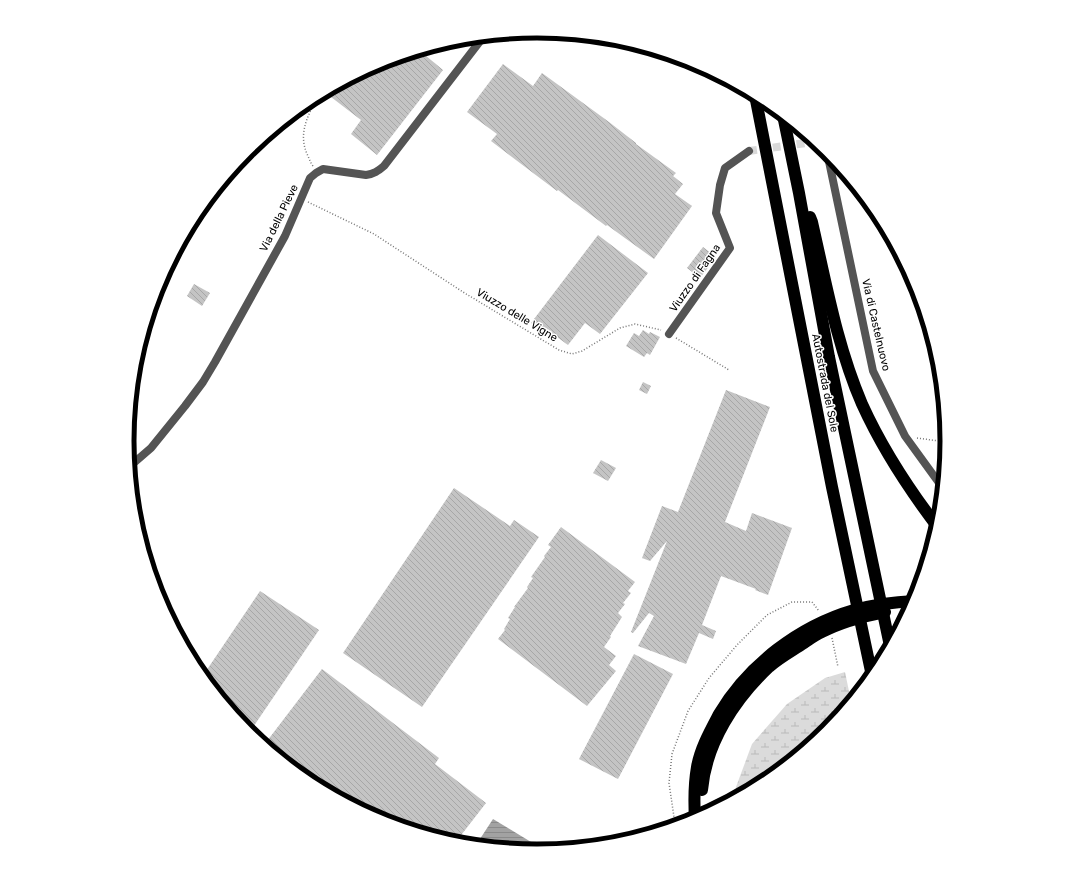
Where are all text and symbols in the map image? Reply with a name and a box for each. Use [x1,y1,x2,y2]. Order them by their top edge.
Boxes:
street label: Via della Pieve [257,182,301,254]
street label: Viuzzo di Fagna [667,242,723,314]
street label: Via di Castelnuovo [859,278,893,372]
street label: Viuzzo delle Vigne [474,286,560,344]
street label: Autostrada del Sole [809,333,841,433]

